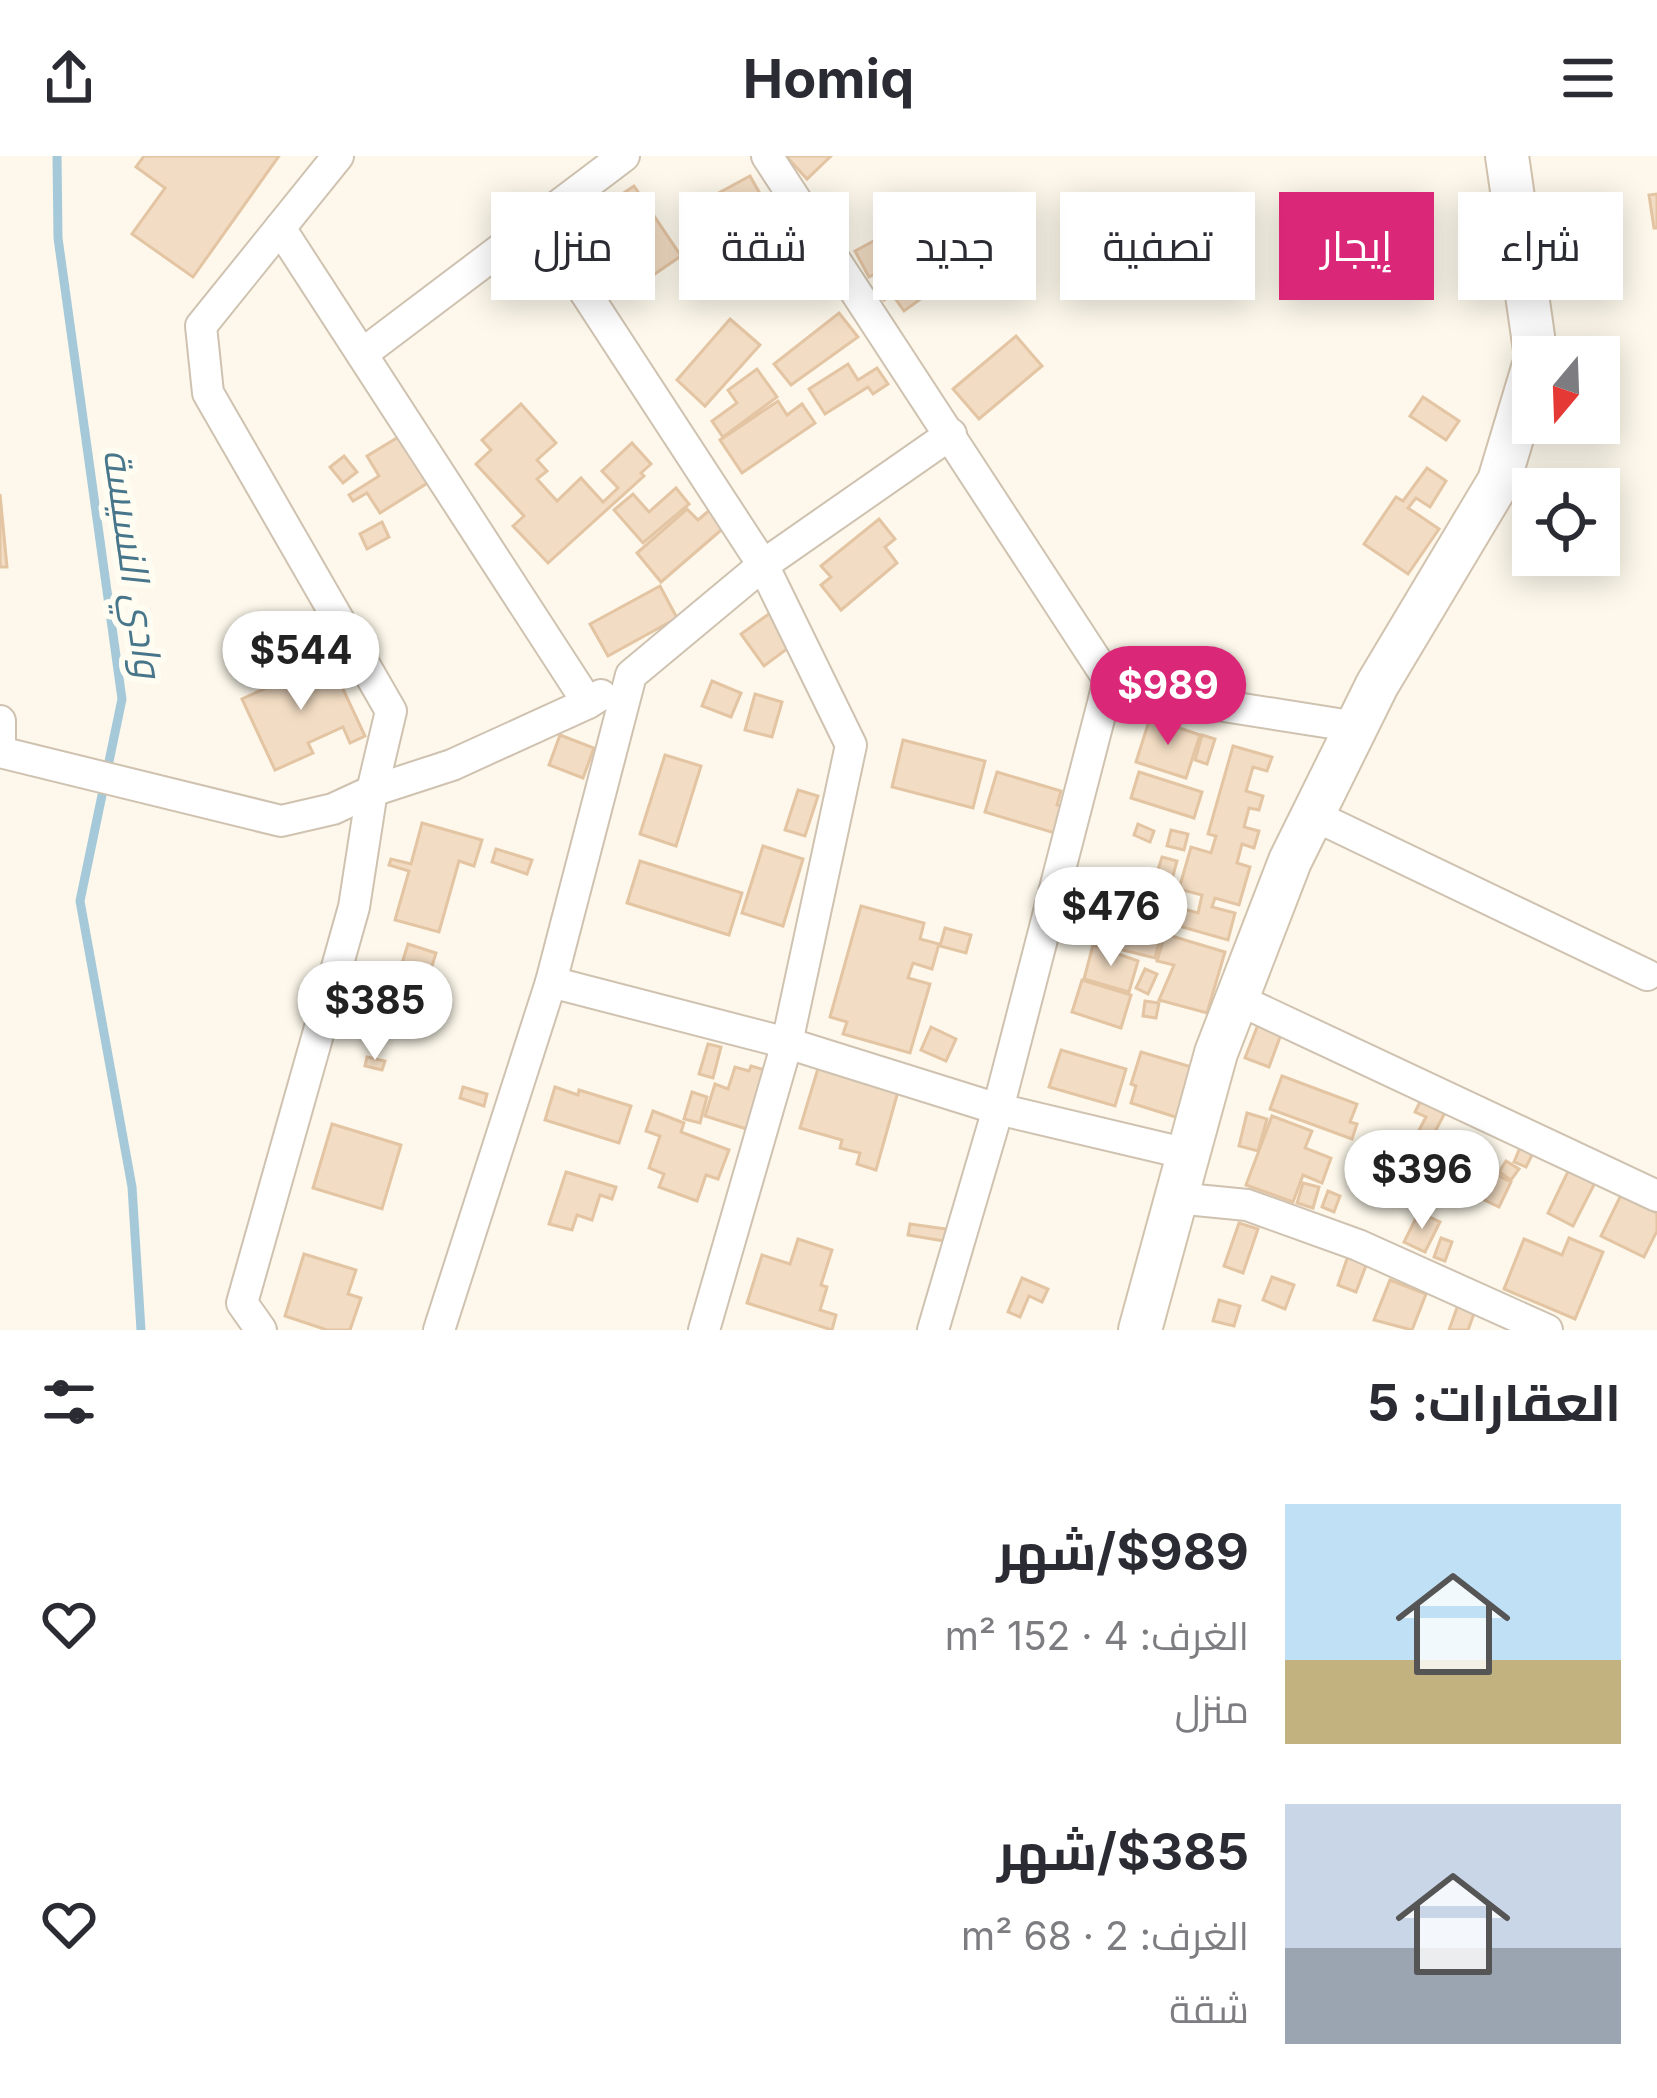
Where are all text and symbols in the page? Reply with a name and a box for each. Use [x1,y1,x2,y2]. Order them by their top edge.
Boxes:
icon: share [36,45,102,111]
icon: menu [1555,45,1621,111]
text: Homiq [743,46,914,111]
chip: منزل [491,192,655,300]
chip: شقة [679,192,849,300]
chip: جديد [873,192,1036,300]
chip: تصفية [1060,192,1255,300]
chip: إيجار [1279,192,1434,300]
chip: شراء [1458,192,1623,300]
north arrow [1512,336,1620,444]
map controls [1512,336,1620,576]
water label: وادي النسيسة [87,446,174,684]
button: locate [1512,468,1620,576]
pin: $544 [230,611,372,713]
text: $544 [249,626,353,673]
pin: $989 [1097,646,1239,748]
text: $989 [1117,661,1219,708]
pin: $476 [1040,867,1182,969]
text: $476 [1061,882,1161,929]
pin: $385 [304,961,446,1063]
text: $385 [324,976,426,1023]
pin: $396 [1351,1130,1493,1232]
text: $396 [1371,1145,1473,1192]
icon: filters [36,1369,102,1435]
text: العقارات: 5 [1367,1372,1621,1433]
text: $989/شهر [997,1521,1249,1582]
icon: home [1381,1552,1525,1696]
icon: heart [36,1591,102,1657]
text: الغرف: 4 · 152 m² [945,1612,1249,1659]
text: منزل [1175,1685,1249,1732]
text: $385/شهر [997,1821,1249,1882]
icon: home [1381,1852,1525,1996]
icon: heart [36,1891,102,1957]
text: الغرف: 2 · 68 m² [961,1912,1249,1959]
text: شقة [1169,1985,1249,2032]

